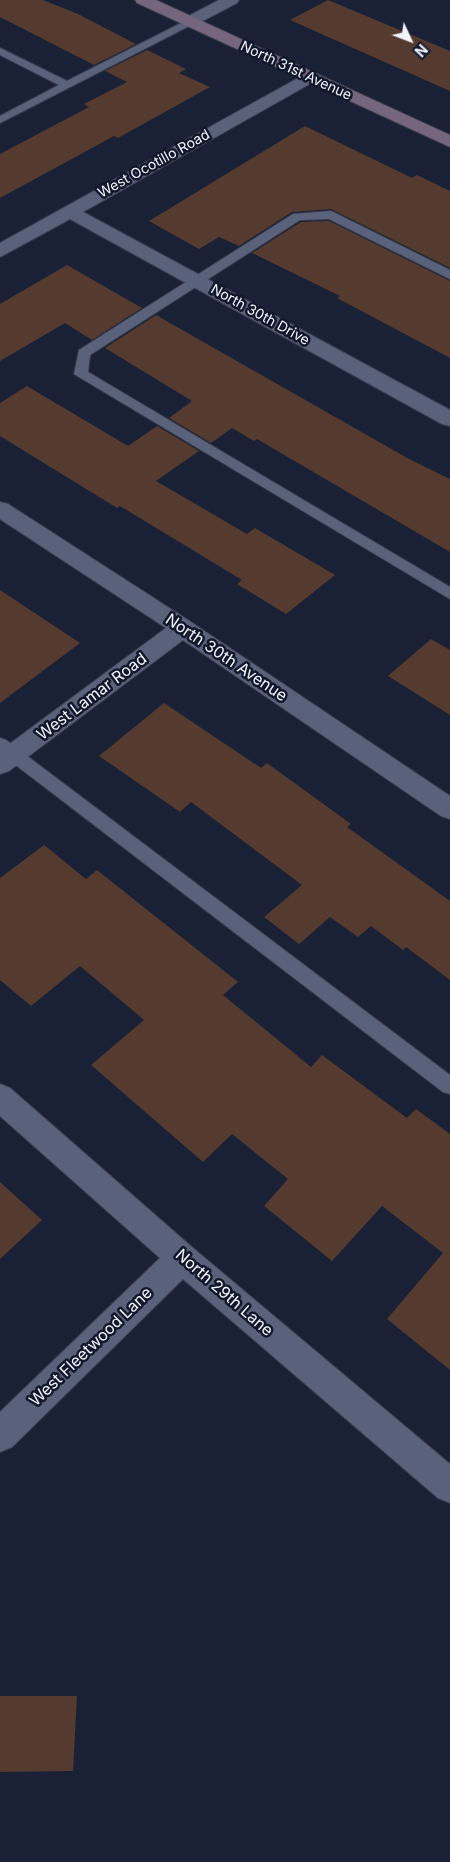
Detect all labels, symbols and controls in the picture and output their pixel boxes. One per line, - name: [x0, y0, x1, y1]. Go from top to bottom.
- north arrow: [385, 15, 435, 65]
- street label: North 31st Avenue: [238, 38, 354, 104]
- text: N: [411, 41, 431, 60]
- street label: West Ocotillo Road: [95, 126, 213, 202]
- street label: North 30th Drive: [208, 281, 312, 349]
- street label: North 30th Avenue: [161, 610, 291, 706]
- street label: West Lamar Road: [33, 649, 151, 745]
- street label: North 29th Lane: [171, 1245, 277, 1341]
- street label: West Fleetwood Lane: [26, 1283, 156, 1411]

